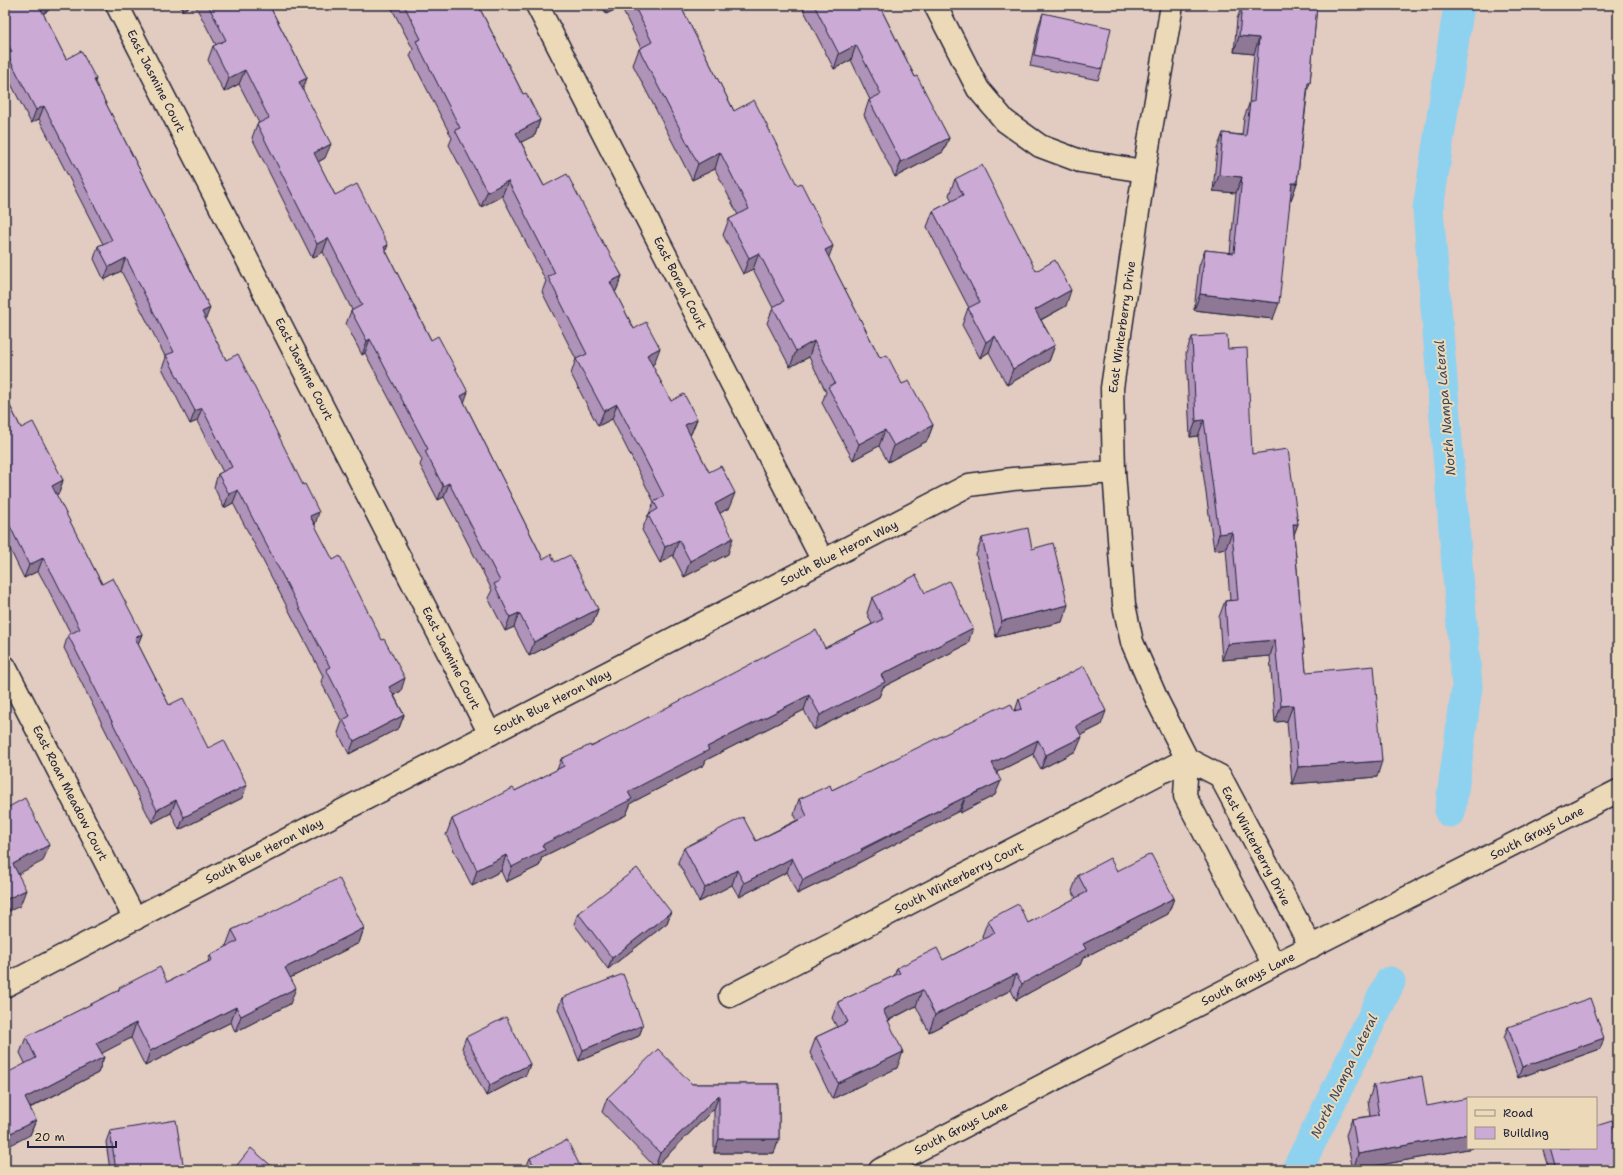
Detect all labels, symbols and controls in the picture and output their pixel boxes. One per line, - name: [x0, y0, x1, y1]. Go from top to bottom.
- street label: East Jasmine Court: [123, 27, 189, 135]
- street label: East Boreal Court: [650, 234, 710, 332]
- street label: East Winterberry Drive: [1105, 260, 1139, 394]
- street label: East Jasmine Court: [271, 315, 337, 423]
- water label: North Nampa Lateral: [1431, 340, 1459, 476]
- street label: South Blue Heron Way: [777, 516, 901, 590]
- street label: East Jasmine Court: [418, 604, 484, 712]
- street label: South Blue Heron Way: [490, 665, 614, 739]
- street label: East Roan Meadow Court: [29, 722, 111, 864]
- street label: East Winterberry Drive: [1218, 783, 1294, 909]
- street label: South Grays Lane: [1487, 802, 1587, 864]
- street label: South Blue Heron Way: [202, 814, 326, 888]
- street label: South Winterberry Court: [892, 838, 1026, 918]
- street label: South Grays Lane: [1198, 948, 1298, 1010]
- water label: North Nampa Lateral: [1307, 1011, 1381, 1141]
- street label: South Grays Lane: [911, 1097, 1011, 1159]
- legend: [1467, 1097, 1597, 1149]
- text: Road: [1503, 1105, 1534, 1121]
- scale bar: [28, 1123, 116, 1149]
- text: Building: [1503, 1125, 1549, 1141]
- text: 20 m: [34, 1129, 65, 1145]

